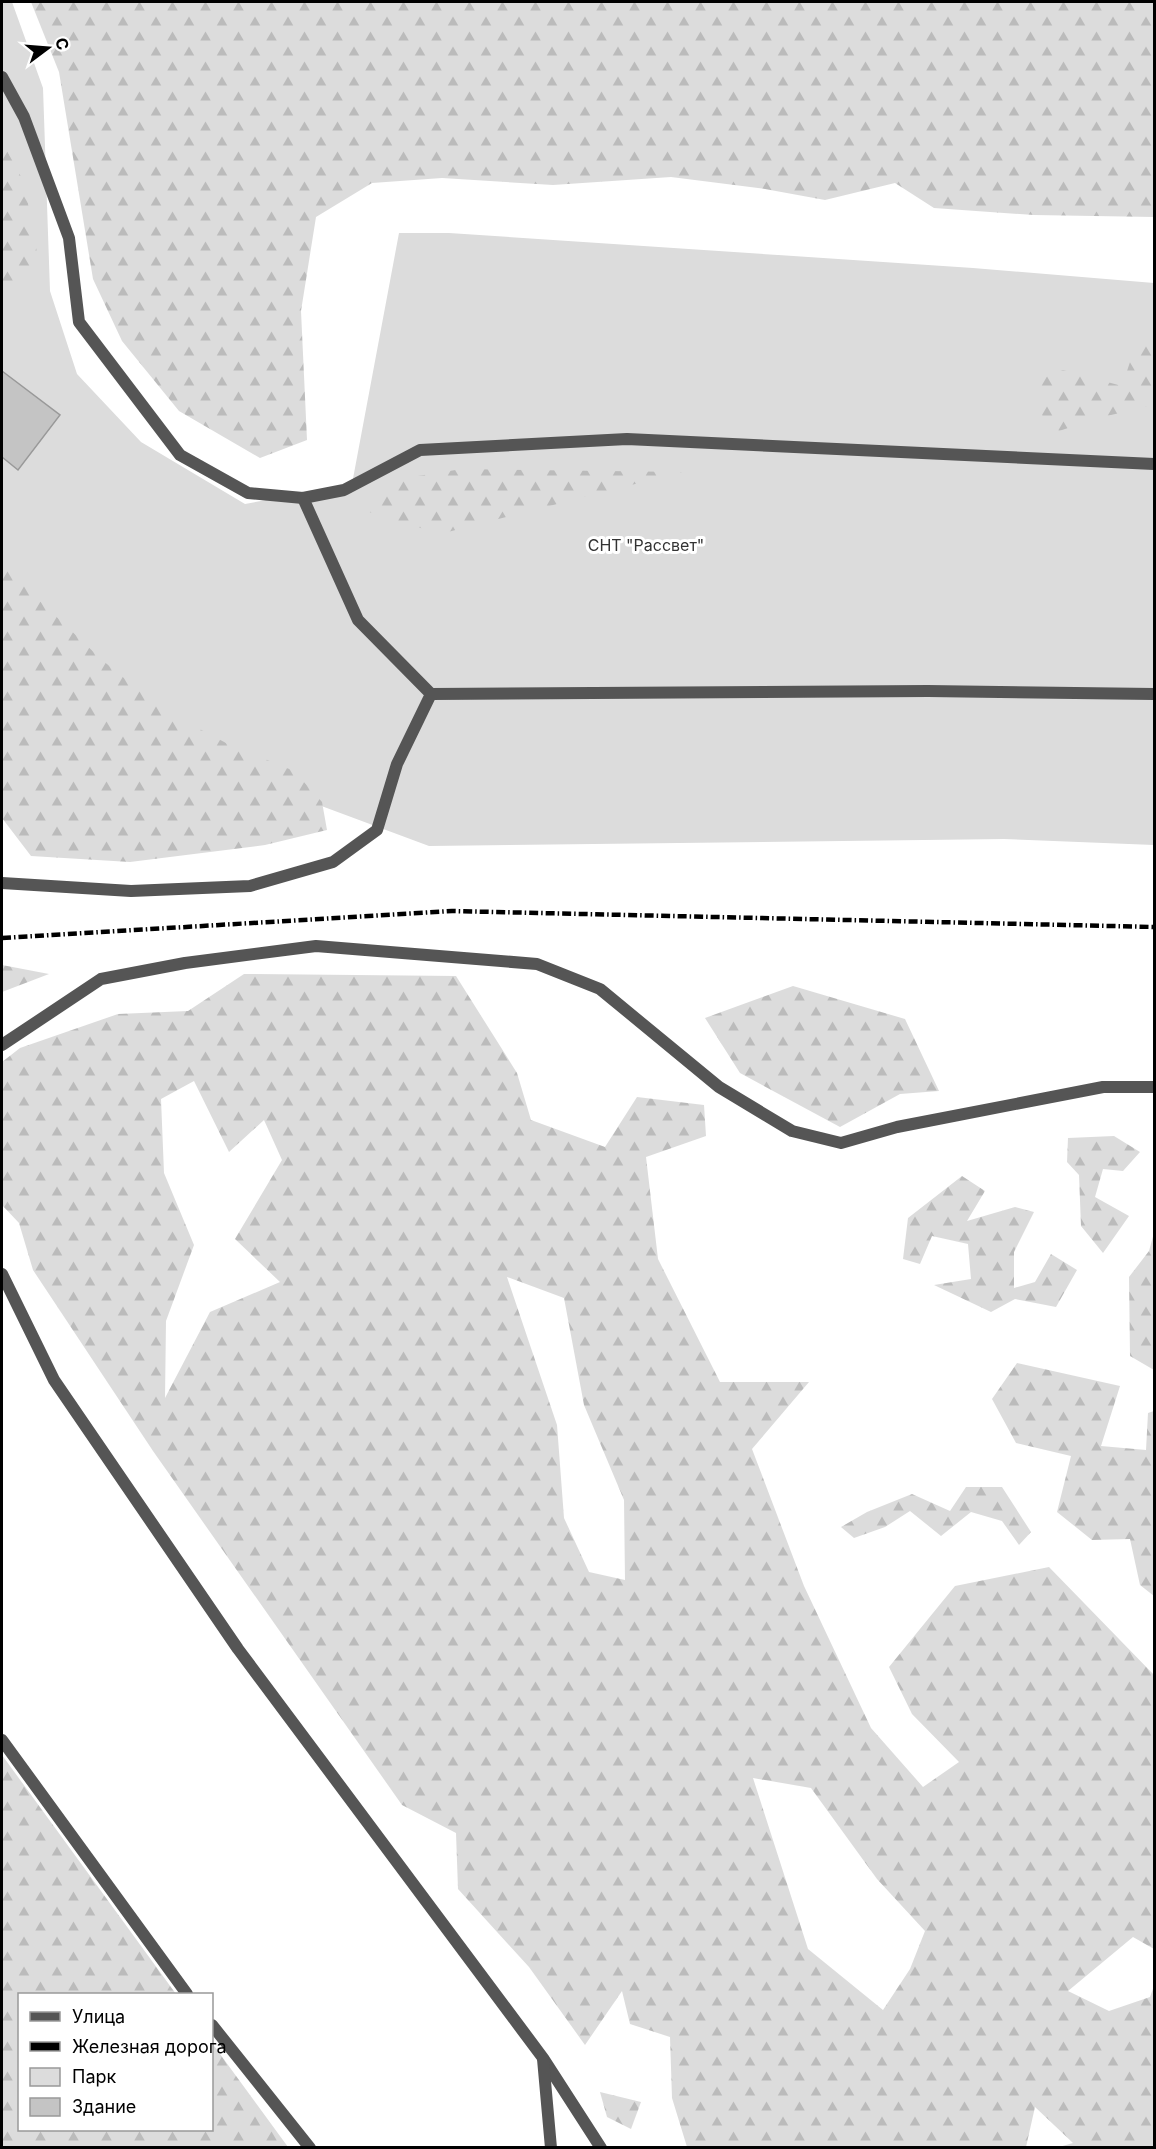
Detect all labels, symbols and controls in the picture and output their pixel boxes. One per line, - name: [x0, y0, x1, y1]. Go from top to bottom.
- north arrow: [18, 18, 78, 78]
- text: С: [51, 35, 74, 52]
- park label: СНТ "Рассвет": [588, 535, 704, 555]
- legend: [18, 1993, 213, 2131]
- text: Улица: [72, 2006, 125, 2027]
- text: Железная дорога: [72, 2036, 227, 2057]
- text: Парк: [72, 2066, 117, 2087]
- text: Здание: [72, 2096, 136, 2117]

